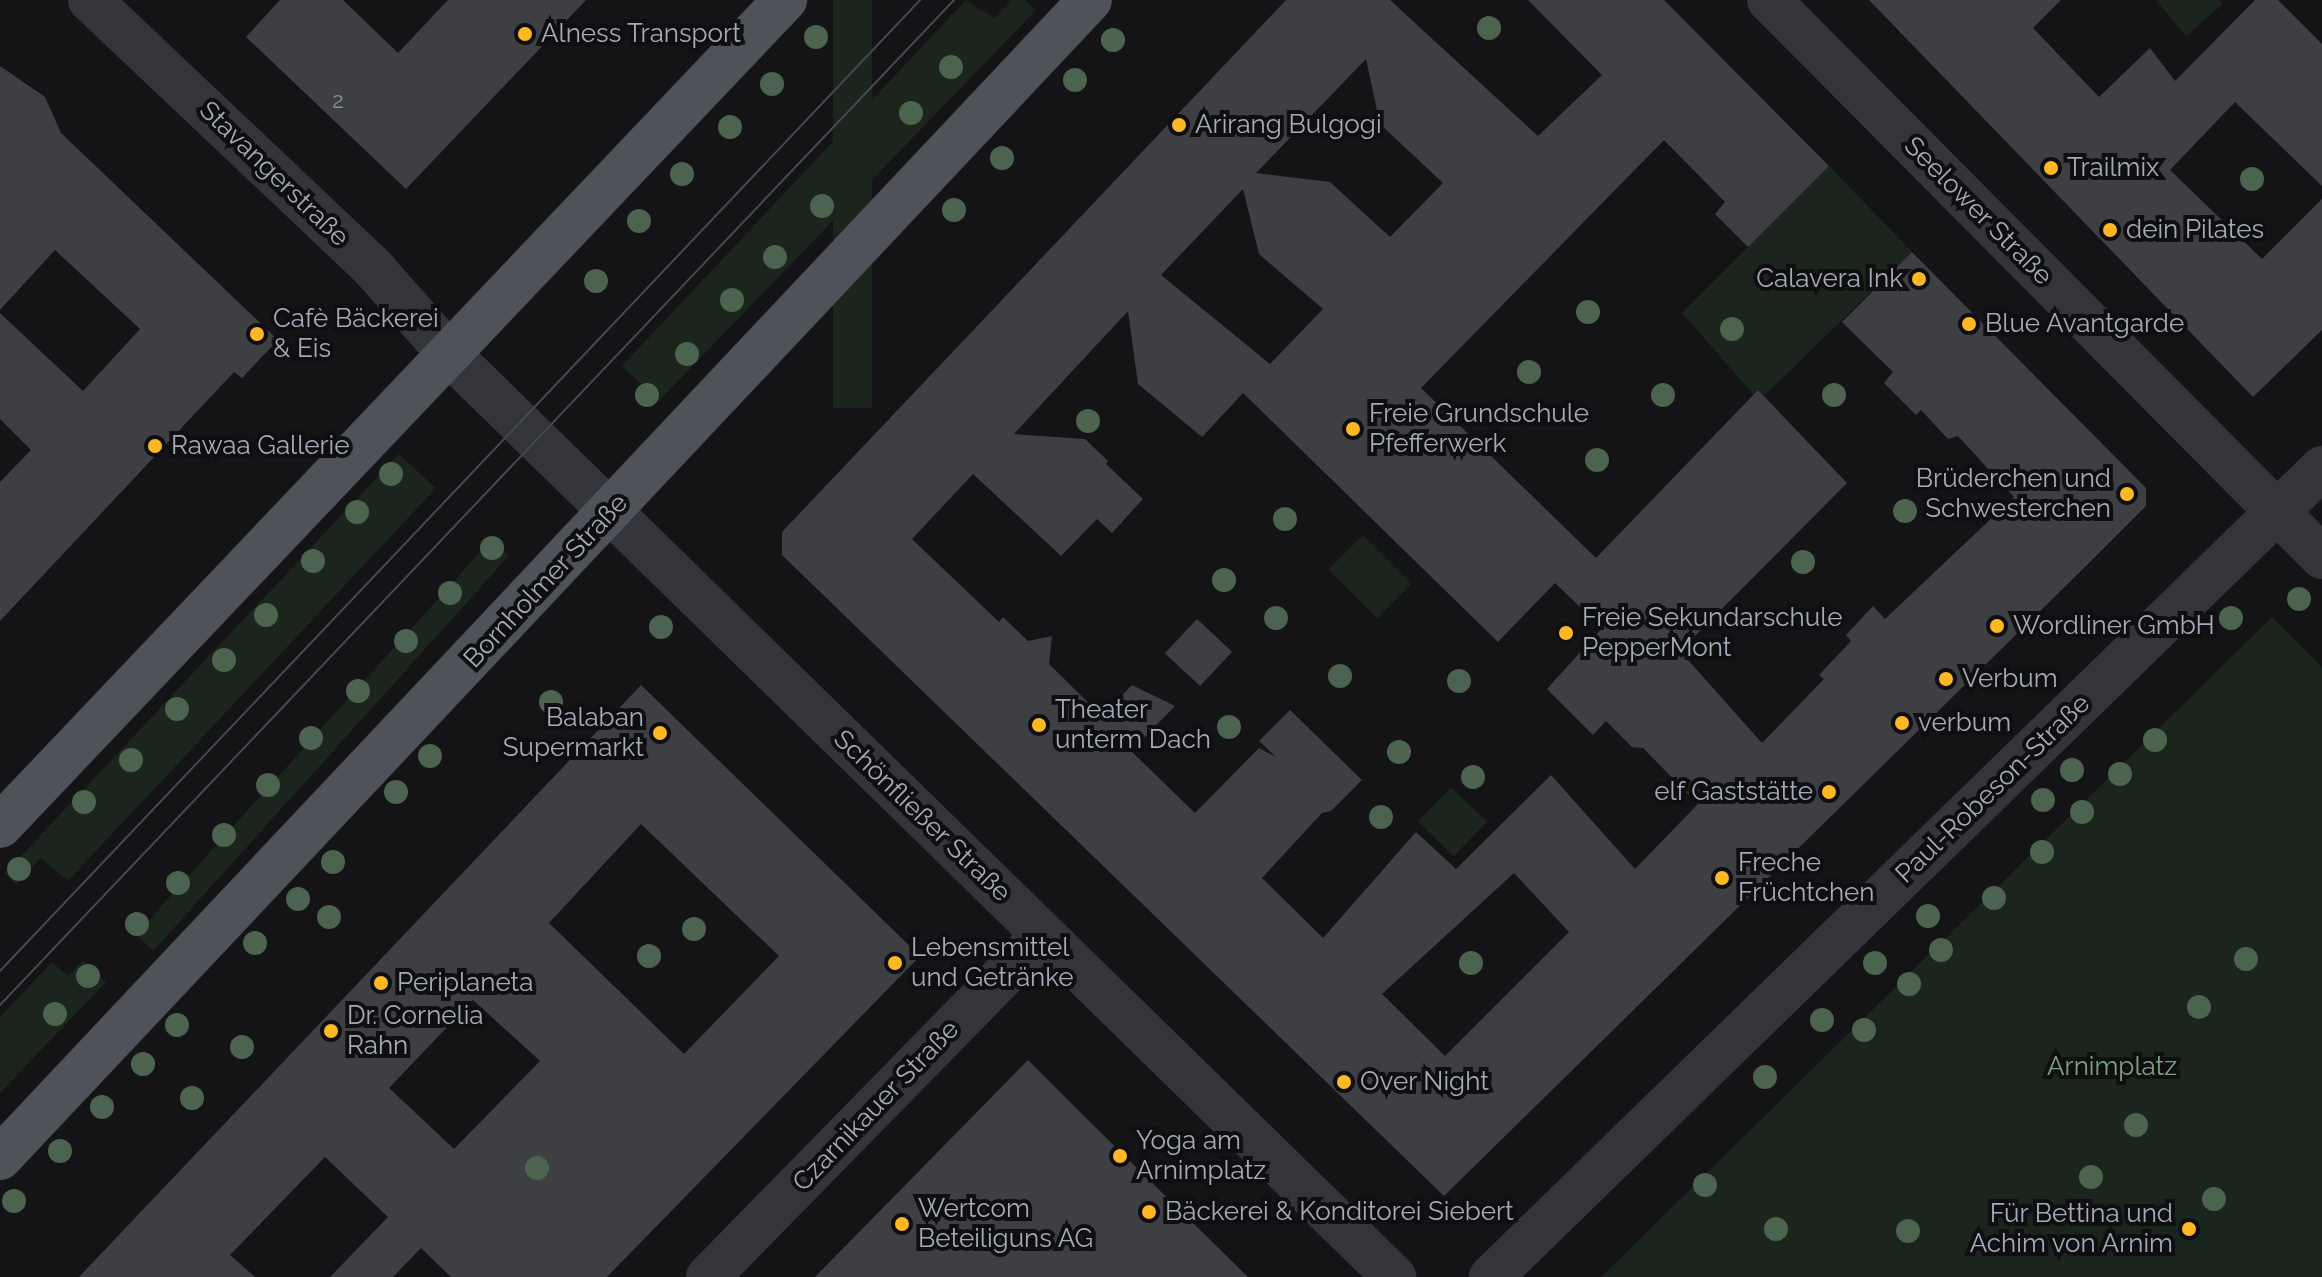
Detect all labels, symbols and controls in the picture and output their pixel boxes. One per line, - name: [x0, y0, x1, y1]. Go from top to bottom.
- place label: Alness Transport: [541, 18, 742, 50]
- marker: Alness Transport: [516, 25, 534, 43]
- house number: 2: [332, 88, 344, 114]
- street label: Stavangerstraße: [193, 95, 355, 253]
- place label: Arirang Bulgogi: [1195, 109, 1382, 141]
- marker: Arirang Bulgogi: [1170, 116, 1188, 134]
- street label: Seelower Straße: [1897, 130, 2059, 292]
- place label: Trailmix: [2067, 152, 2159, 184]
- marker: Trailmix: [2042, 159, 2060, 177]
- place label: dein Pilates: [2126, 214, 2264, 246]
- marker: dein Pilates: [2101, 221, 2119, 239]
- place label: Calavera Ink: [1756, 263, 1903, 295]
- marker: Calavera Ink: [1910, 270, 1928, 288]
- place label: Cafè Bäckerei & Eis: [273, 303, 439, 364]
- place label: Blue Avantgarde: [1985, 308, 2185, 340]
- marker: Blue Avantgarde: [1960, 315, 1978, 333]
- marker: Cafè Bäckerei & Eis: [248, 325, 266, 343]
- place label: Freie Grundschule Pfefferwerk: [1369, 398, 1589, 460]
- marker: Freie Grundschule Pfefferwerk: [1344, 420, 1362, 438]
- place label: Rawaa Gallerie: [171, 430, 350, 462]
- marker: Rawaa Gallerie: [146, 437, 164, 455]
- place label: Brüderchen und Schwesterchen: [1916, 463, 2111, 524]
- marker: Brüderchen und Schwesterchen: [2118, 485, 2136, 503]
- street label: Bornholmer Straße: [457, 487, 635, 675]
- place label: Freie Sekundarschule PepperMont: [1582, 602, 1843, 664]
- place label: Wordliner GmbH: [2013, 610, 2215, 642]
- marker: Wordliner GmbH: [1988, 617, 2006, 635]
- marker: Freie Sekundarschule PepperMont: [1557, 624, 1575, 642]
- place label: Verbum: [1962, 663, 2058, 695]
- marker: Verbum: [1937, 670, 1955, 688]
- street label: Paul-Robeson-Straße: [1889, 688, 2097, 890]
- place label: Theater unterm Dach: [1055, 694, 1211, 756]
- place label: Balaban Supermarkt: [503, 702, 644, 764]
- place label: verbum: [1918, 707, 2011, 739]
- marker: verbum: [1893, 714, 1911, 732]
- marker: Theater unterm Dach: [1030, 716, 1048, 734]
- street label: Schönfließer Straße: [827, 723, 1017, 909]
- marker: Balaban Supermarkt: [651, 724, 669, 742]
- place label: elf Gaststätte: [1654, 776, 1813, 808]
- marker: elf Gaststätte: [1820, 783, 1838, 801]
- place label: Freche Früchtchen: [1738, 847, 1875, 908]
- marker: Freche Früchtchen: [1713, 869, 1731, 887]
- place label: Lebensmittel und Getränke: [911, 932, 1074, 994]
- marker: Lebensmittel und Getränke: [886, 954, 904, 972]
- place label: Periplaneta: [397, 967, 533, 999]
- marker: Periplaneta: [372, 974, 390, 992]
- place label: Dr. Cornelia Rahn: [347, 1000, 483, 1062]
- street label: Czarnikauer Straße: [786, 1014, 966, 1198]
- marker: Dr. Cornelia Rahn: [322, 1022, 340, 1040]
- park label: Arnimplatz: [2047, 1051, 2177, 1083]
- place label: Over Night: [1360, 1066, 1489, 1098]
- marker: Over Night: [1335, 1073, 1353, 1091]
- place label: Yoga am Arnimplatz: [1136, 1125, 1266, 1186]
- marker: Yoga am Arnimplatz: [1111, 1147, 1129, 1165]
- place label: Wertcom Beteiliguns AG: [918, 1193, 1094, 1254]
- place label: Bäckerei & Konditorei Siebert: [1165, 1196, 1514, 1228]
- place label: Für Bettina und Achim von Arnim: [1968, 1198, 2173, 1260]
- marker: Bäckerei & Konditorei Siebert: [1140, 1203, 1158, 1221]
- marker: Wertcom Beteiliguns AG: [893, 1215, 911, 1233]
- marker: Für Bettina und Achim von Arnim: [2180, 1220, 2198, 1238]

